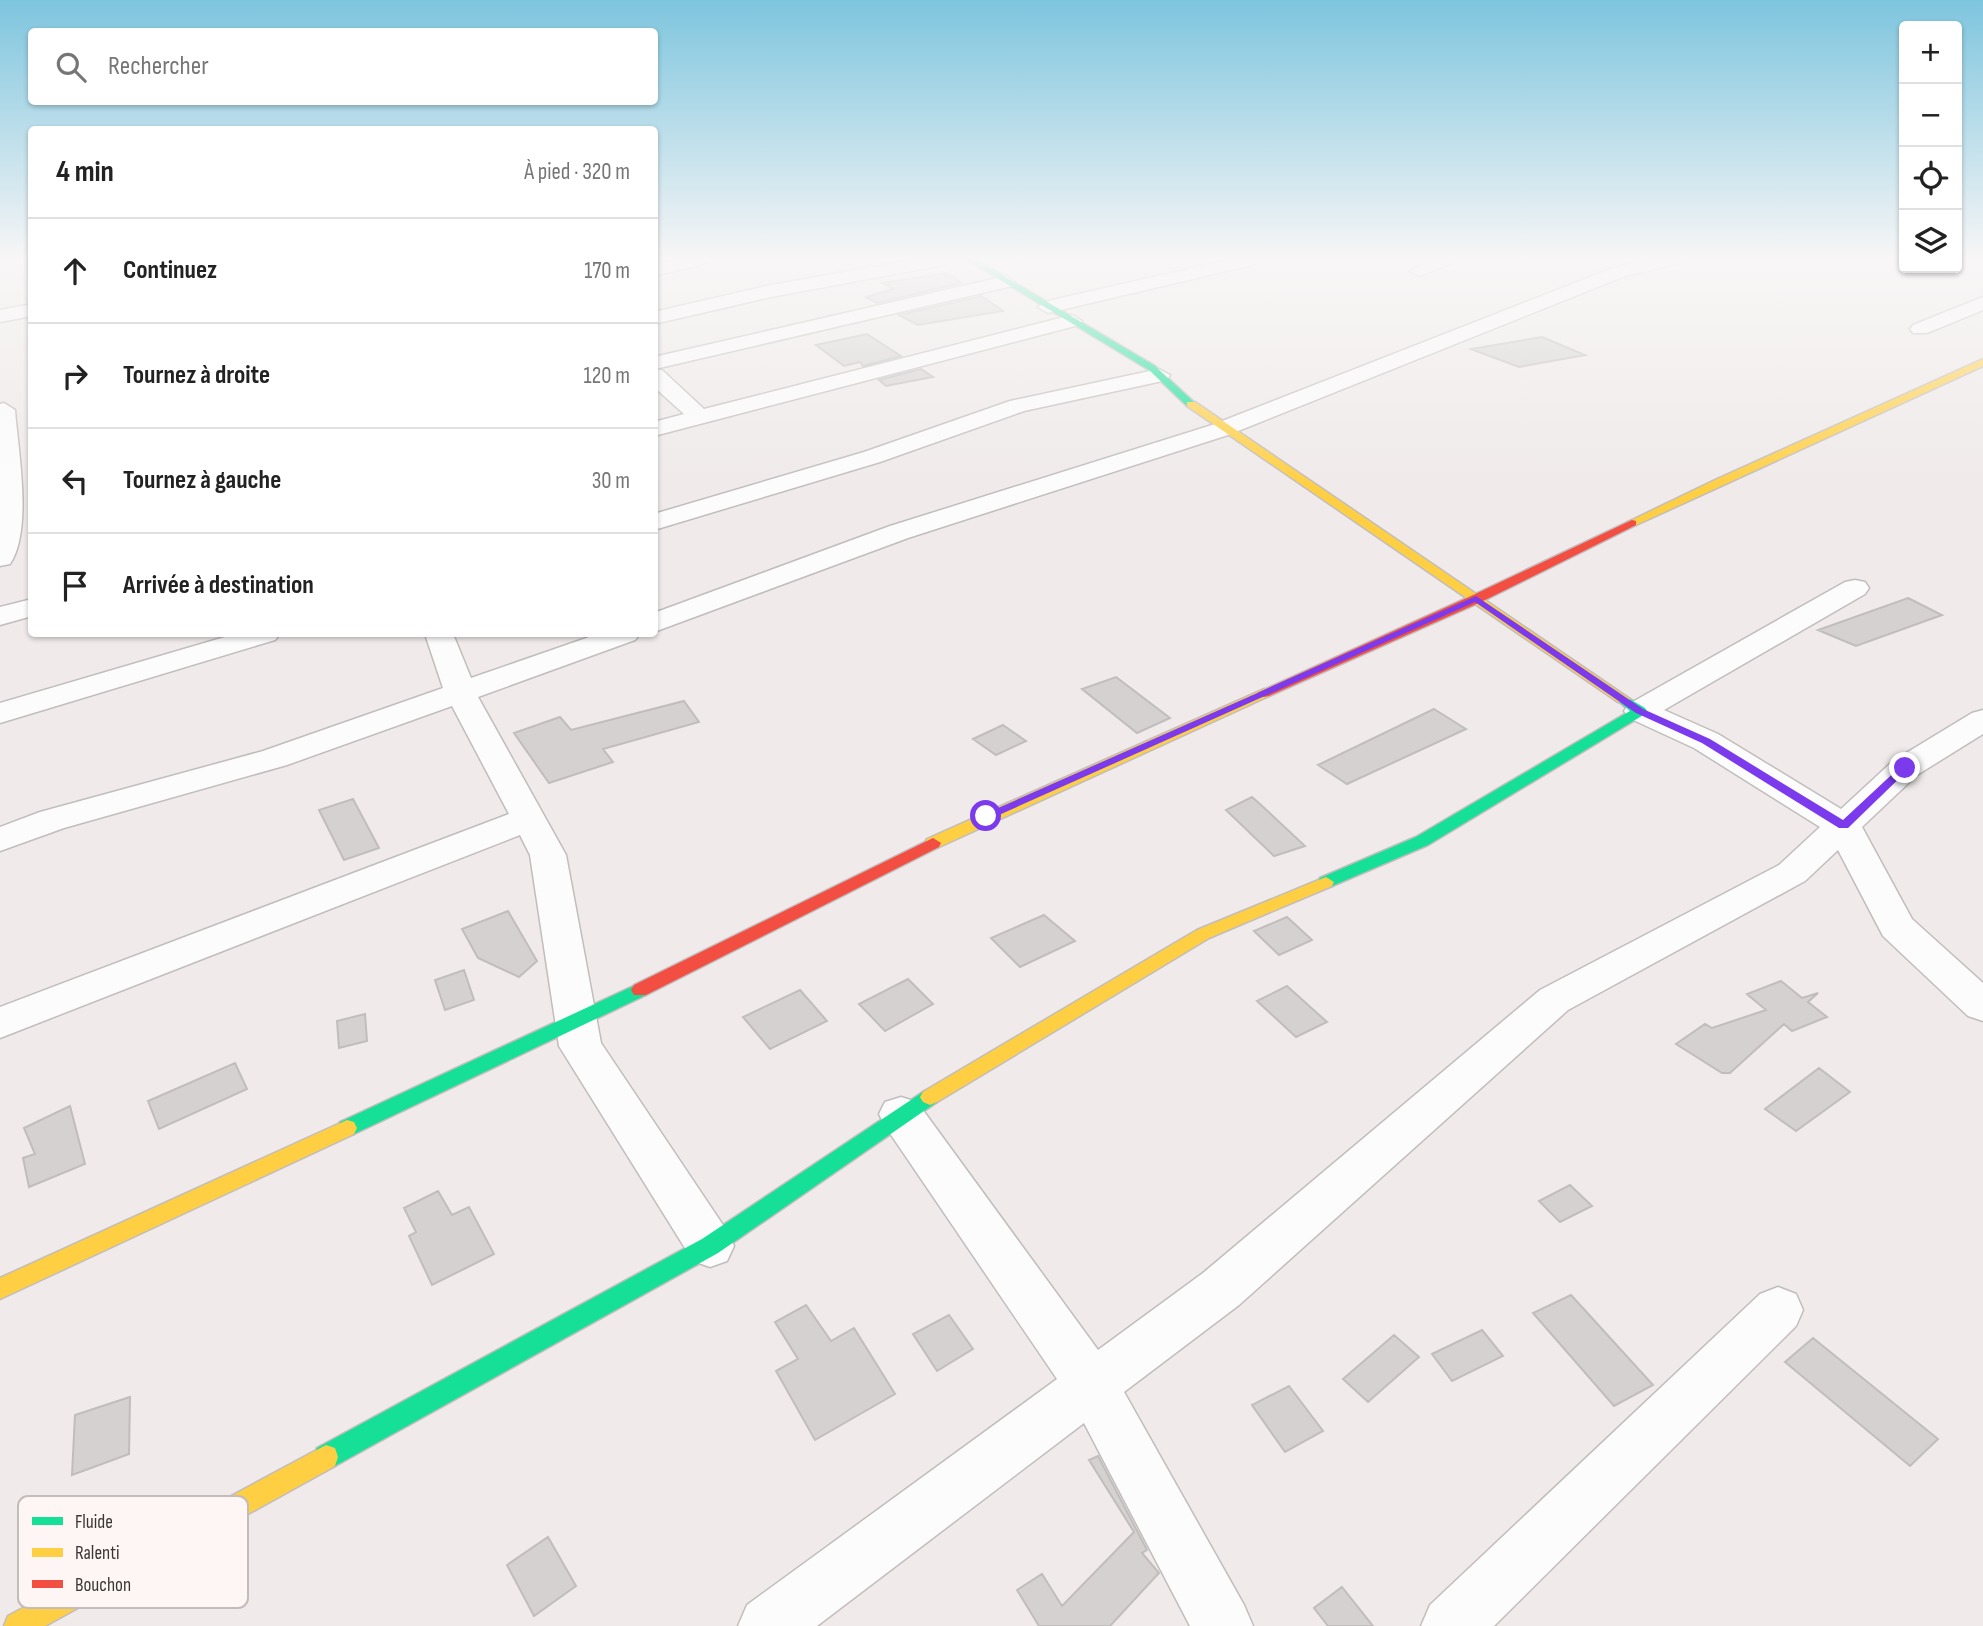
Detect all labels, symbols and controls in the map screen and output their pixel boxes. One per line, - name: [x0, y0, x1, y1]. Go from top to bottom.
- map controls: [1899, 21, 1962, 273]
- button: +: [1899, 21, 1962, 84]
- search box: [28, 28, 658, 105]
- icon: search: [52, 48, 90, 86]
- text: Rechercher: [108, 51, 209, 82]
- button: −: [1899, 84, 1962, 147]
- button: locate: [1899, 147, 1962, 210]
- text: 4 min: [56, 154, 114, 190]
- text: À pied · 320 m: [524, 158, 630, 186]
- button: layers: [1899, 210, 1962, 273]
- icon: ahead: [56, 252, 94, 290]
- text: Continuez: [123, 255, 217, 286]
- text: 170 m: [584, 257, 630, 285]
- icon: right: [56, 357, 94, 395]
- text: Tournez à droite: [123, 360, 270, 391]
- text: 120 m: [584, 362, 630, 390]
- icon: left: [56, 462, 94, 500]
- text: Tournez à gauche: [123, 465, 281, 496]
- text: 30 m: [592, 467, 630, 495]
- icon: arrive: [56, 567, 94, 605]
- text: Arrivée à destination: [123, 570, 314, 601]
- route end: [1889, 752, 1920, 783]
- route start: [970, 800, 1001, 831]
- legend: [18, 1496, 248, 1608]
- text: Fluide: [75, 1511, 113, 1534]
- text: Ralenti: [75, 1542, 120, 1565]
- text: Bouchon: [75, 1574, 131, 1597]

